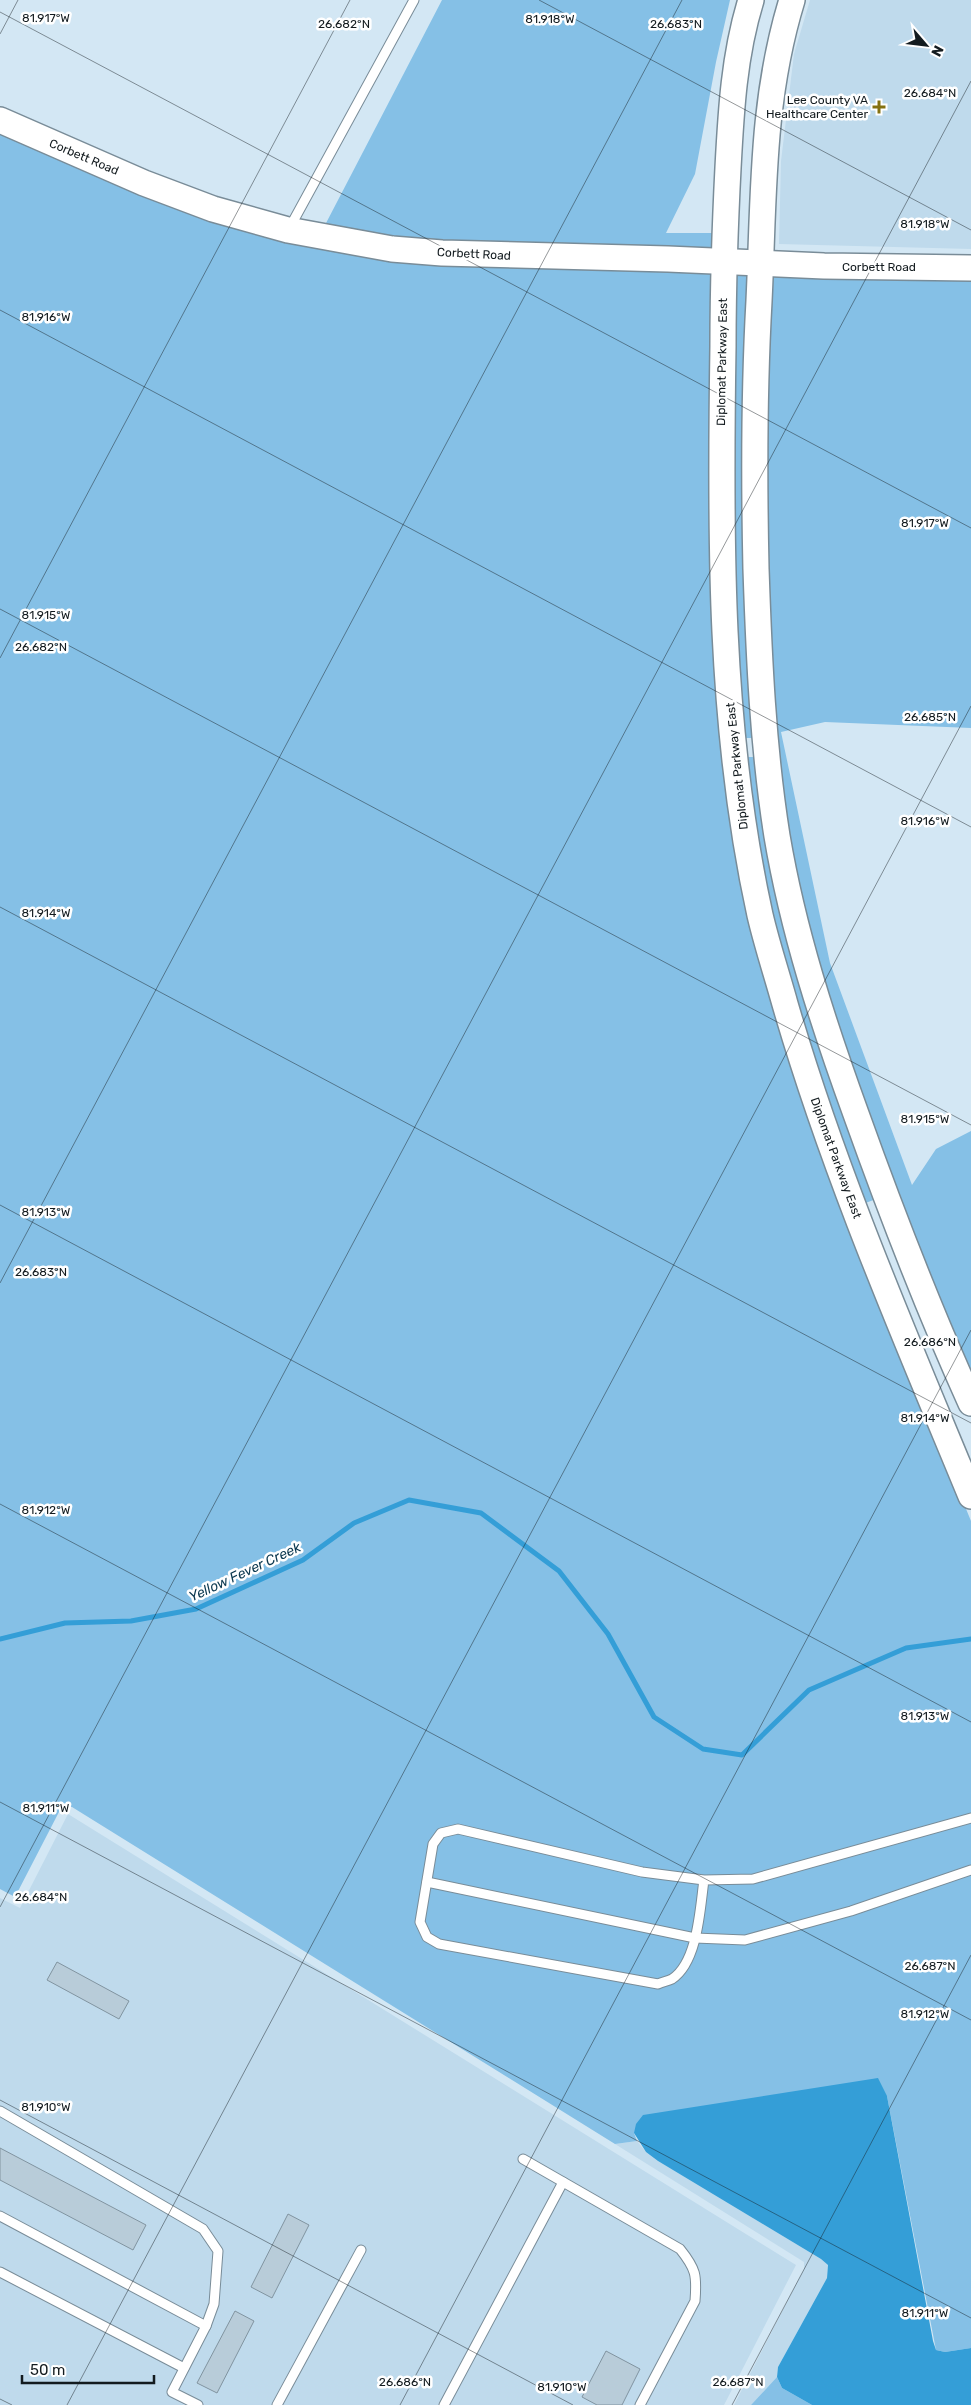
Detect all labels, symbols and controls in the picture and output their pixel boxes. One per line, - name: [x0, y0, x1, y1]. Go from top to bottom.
- text: 81.917°W: [22, 11, 70, 25]
- text: 81.918°W: [525, 12, 575, 26]
- text: 26.682°N: [318, 17, 370, 31]
- text: 26.683°N: [650, 17, 702, 31]
- north arrow: [901, 20, 951, 70]
- text: N: [927, 42, 947, 59]
- text: 26.684°N: [904, 86, 956, 100]
- place label: Lee County VA Healthcare Center: [766, 93, 868, 121]
- marker: Lee County VA Healthcare Center: [872, 100, 886, 114]
- street label: Corbett Road: [47, 136, 121, 178]
- text: 81.918°W: [900, 217, 950, 231]
- street label: Corbett Road: [437, 245, 511, 263]
- street label: Corbett Road: [842, 260, 916, 274]
- street label: Diplomat Parkway East: [714, 298, 730, 426]
- text: 81.916°W: [21, 310, 71, 324]
- text: 81.917°W: [901, 516, 949, 530]
- text: 81.915°W: [22, 608, 71, 622]
- text: 26.682°N: [15, 640, 67, 654]
- street label: Diplomat Parkway East: [723, 701, 751, 830]
- text: 26.685°N: [904, 710, 956, 724]
- text: 81.916°W: [900, 814, 950, 828]
- text: 81.914°W: [21, 906, 71, 920]
- street label: Diplomat Parkway East: [808, 1096, 865, 1221]
- text: 81.915°W: [901, 1112, 950, 1126]
- text: 81.913°W: [22, 1205, 71, 1219]
- text: 26.683°N: [15, 1265, 67, 1279]
- text: 26.686°N: [904, 1335, 956, 1349]
- text: 81.914°W: [900, 1411, 950, 1425]
- text: 81.912°W: [22, 1503, 71, 1517]
- water label: Yellow Fever Creek: [186, 1538, 304, 1605]
- text: 81.913°W: [901, 1709, 950, 1723]
- text: 81.911°W: [23, 1801, 70, 1815]
- text: 26.684°N: [15, 1890, 67, 1904]
- text: 26.687°N: [904, 1959, 956, 1973]
- text: 81.912°W: [901, 2007, 950, 2021]
- text: 81.910°W: [21, 2100, 71, 2114]
- text: 81.911°W: [902, 2306, 949, 2320]
- scale bar: [22, 2352, 155, 2384]
- text: 50 m: [30, 2361, 65, 2379]
- text: 26.686°N: [379, 2375, 431, 2389]
- text: 26.687°N: [712, 2375, 764, 2389]
- text: 81.910°W: [537, 2380, 587, 2394]

